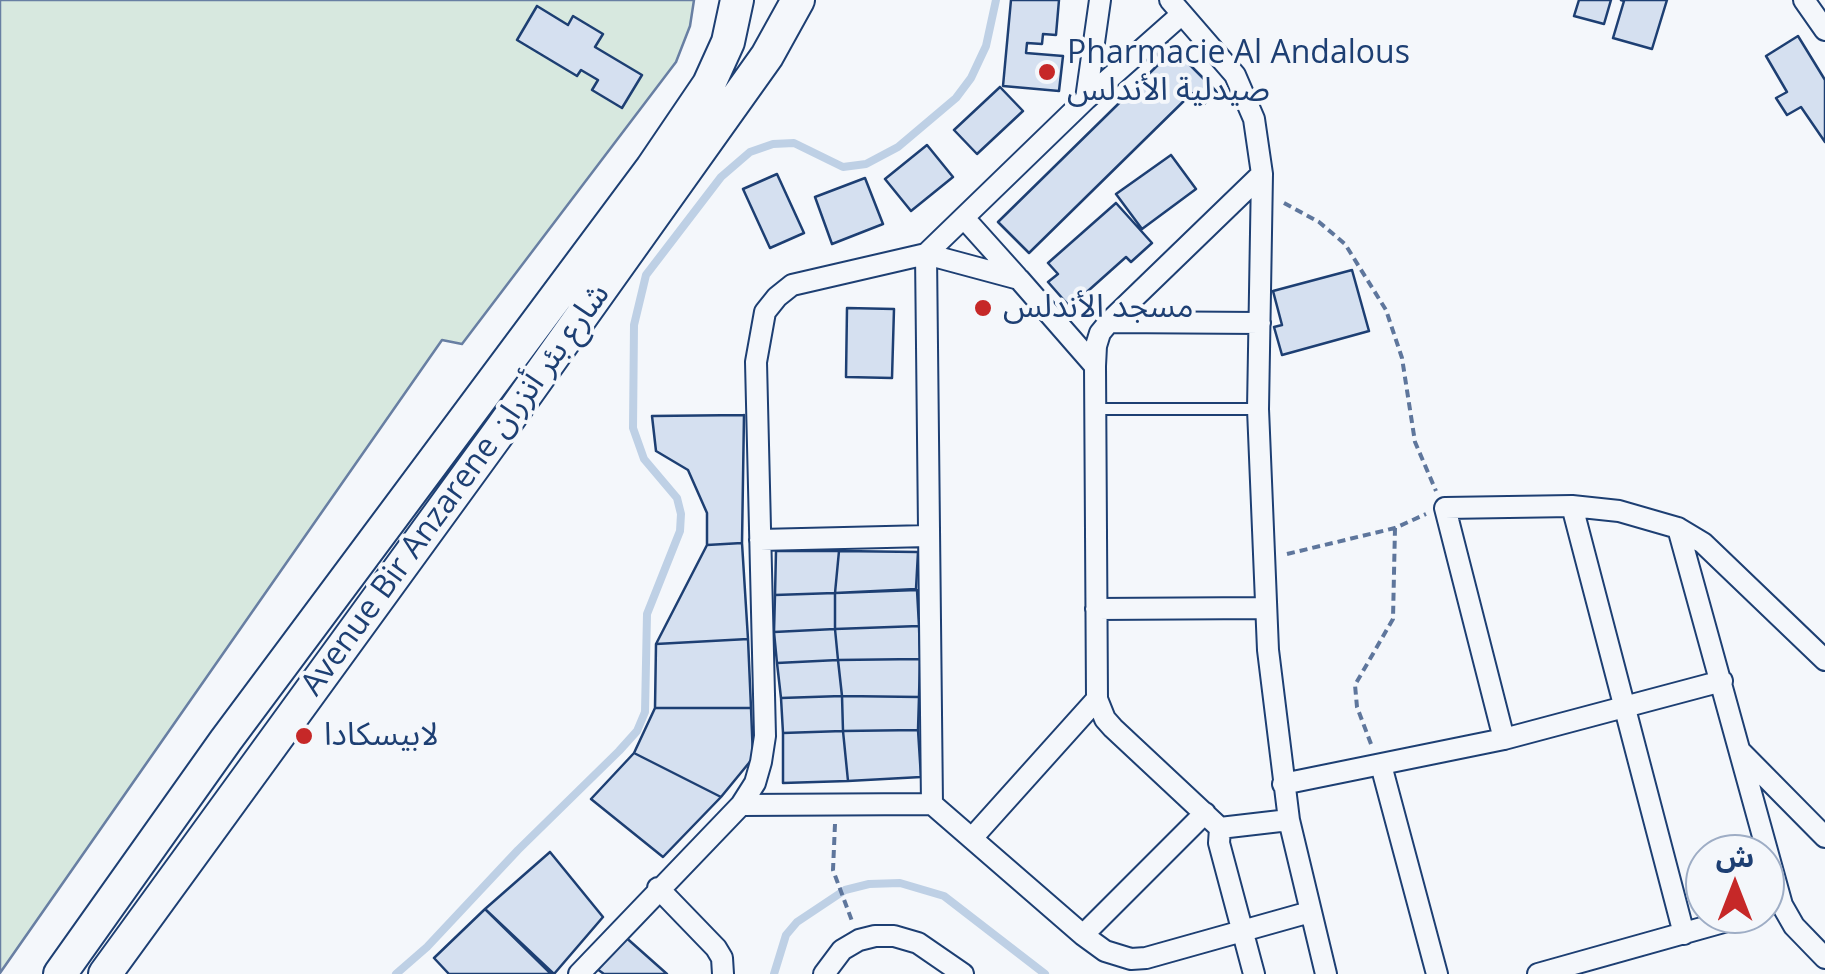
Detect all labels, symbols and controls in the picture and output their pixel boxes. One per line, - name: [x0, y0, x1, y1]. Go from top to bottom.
- place label: Pharmacie Al Andalous صيدلية الأندلس: [1067, 35, 1410, 110]
- marker: Pharmacie Al Andalous صيدلية الأندلس: [1036, 61, 1058, 83]
- street label: Avenue Bir Anzarene شارع بئر أنزران: [294, 276, 618, 704]
- place label: مسجد الأندلس: [1003, 289, 1194, 327]
- marker: مسجد الأندلس: [972, 297, 994, 319]
- place label: لابيسكادا: [324, 717, 439, 755]
- marker: لابيسكادا: [293, 725, 315, 747]
- north arrow: [1685, 834, 1785, 934]
- text: ش: [1716, 837, 1754, 875]

